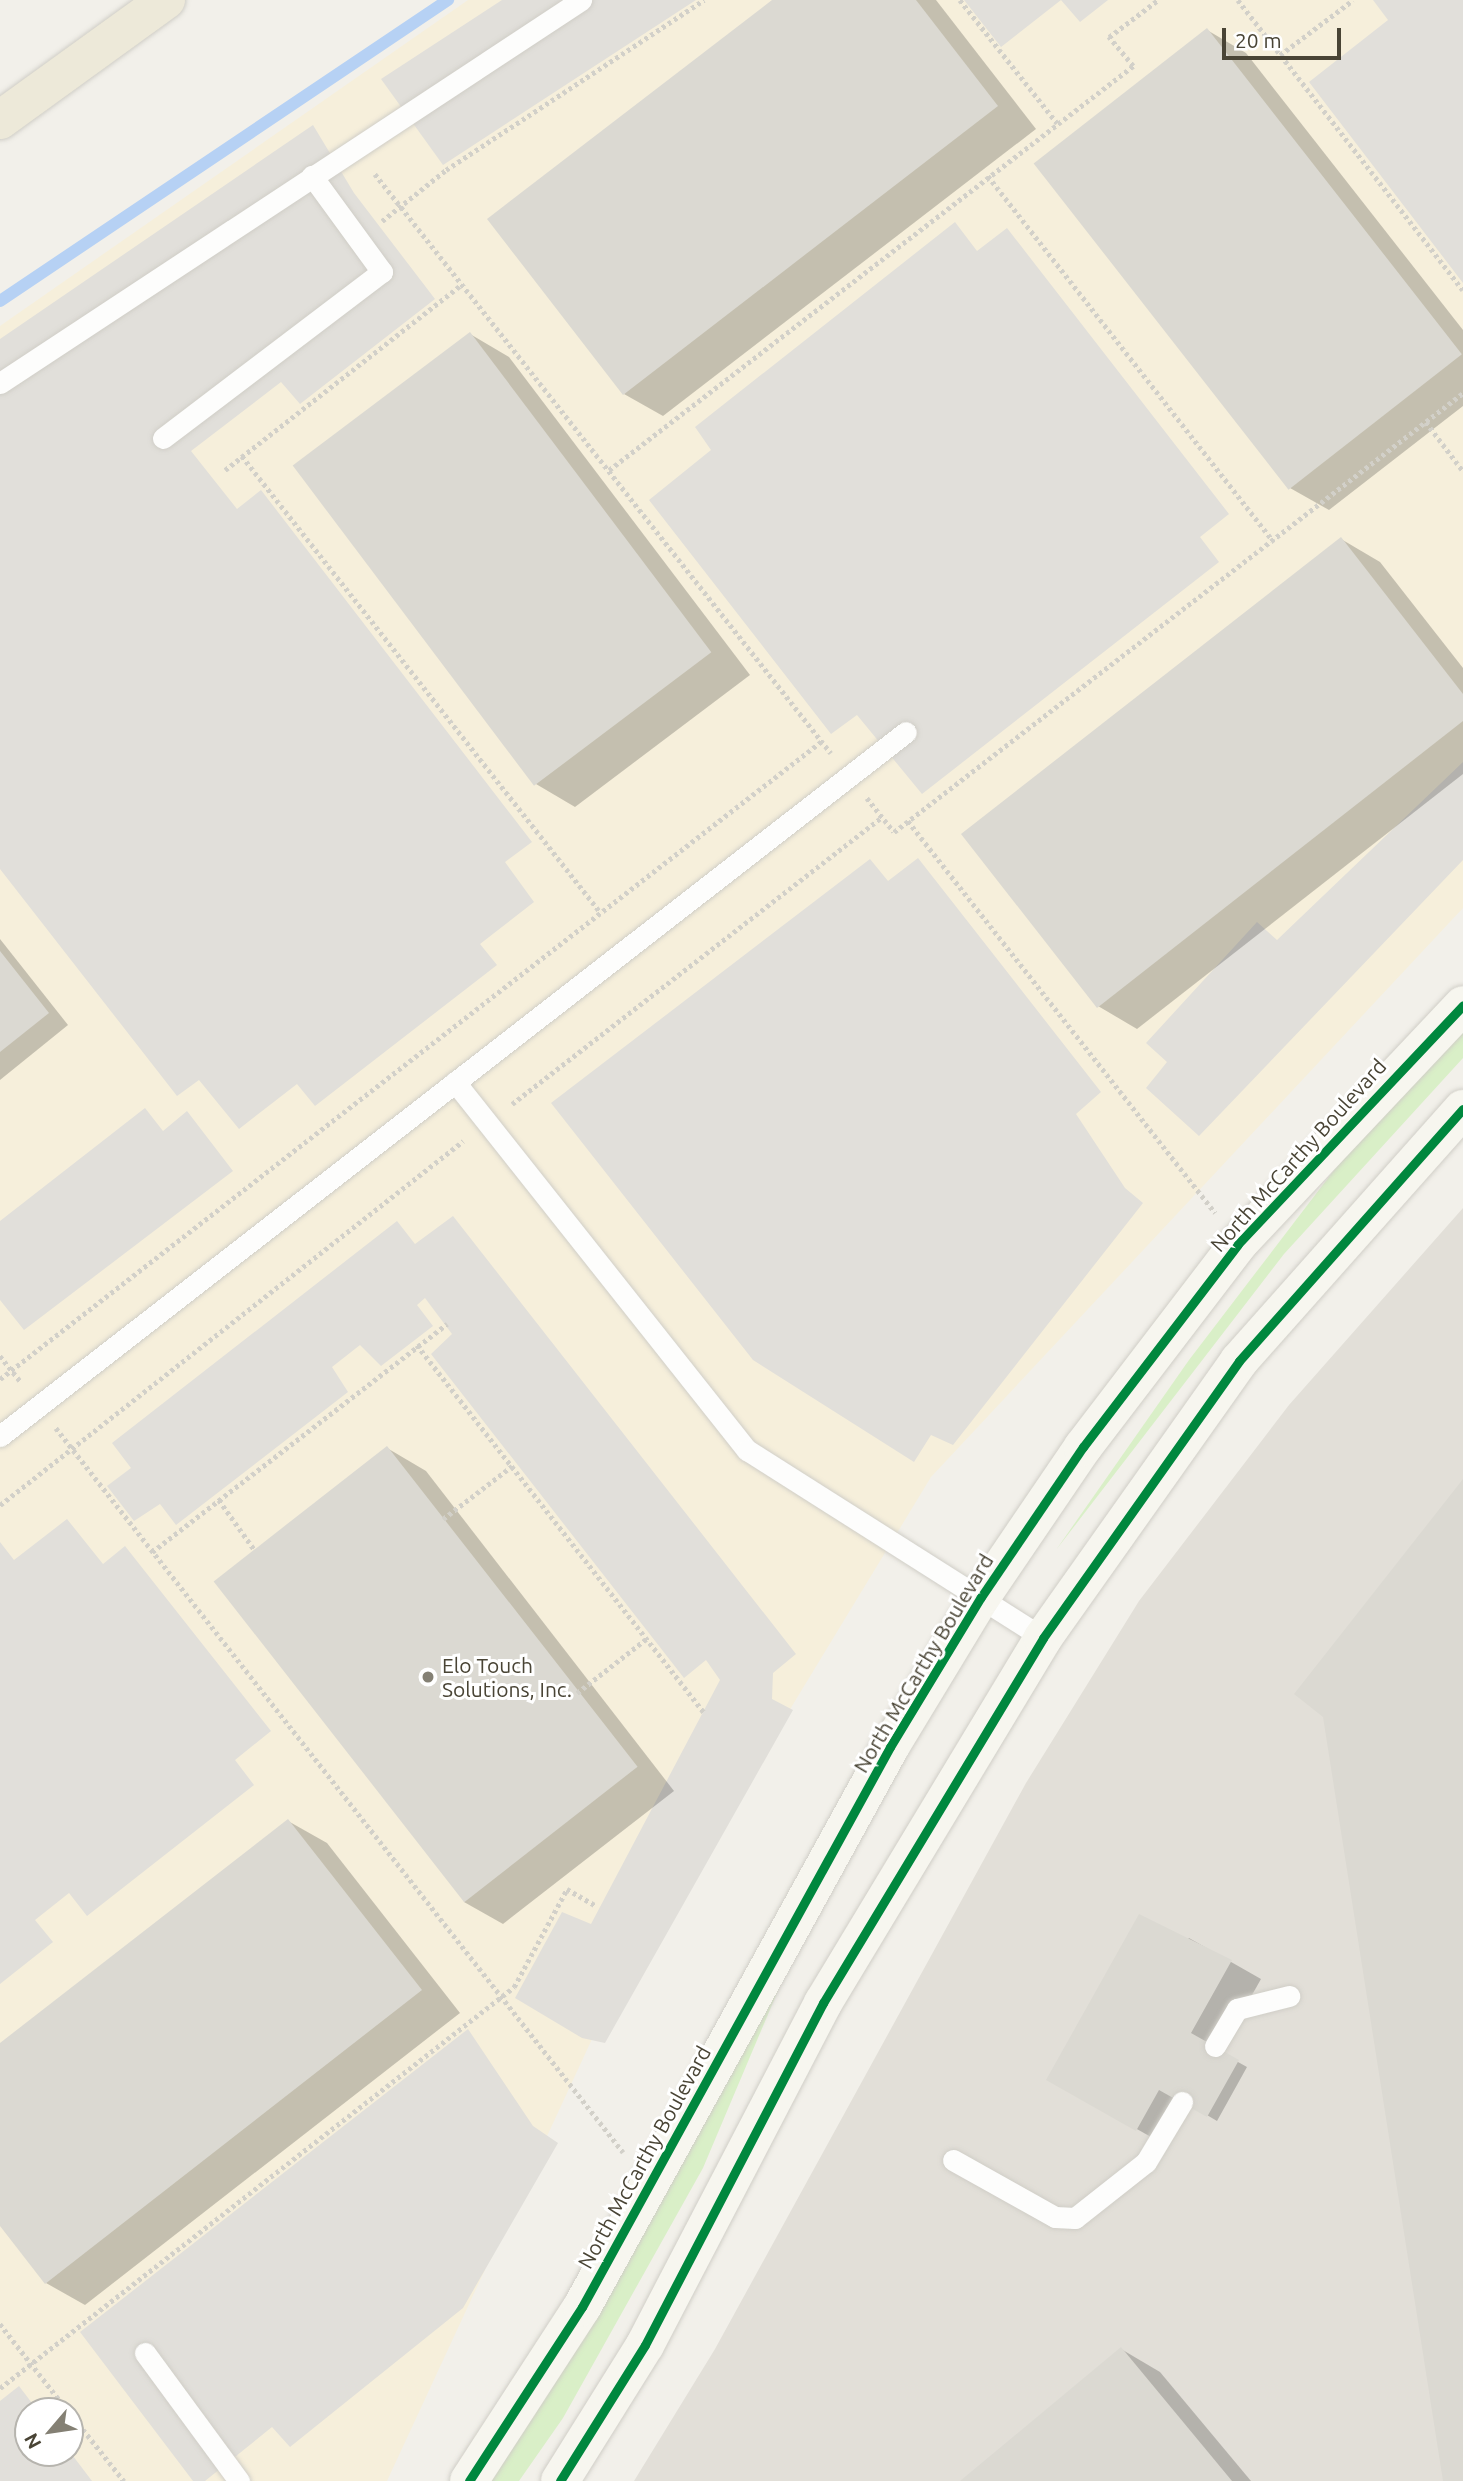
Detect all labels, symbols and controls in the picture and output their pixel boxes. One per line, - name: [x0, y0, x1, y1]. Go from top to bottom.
- scale bar: [1225, 14, 1344, 58]
- text: 20 m: [1235, 28, 1282, 52]
- street label: North McCarthy Boulevard: [1205, 1053, 1391, 1257]
- street label: North McCarthy Boulevard: [848, 1549, 998, 1777]
- place label: Elo Touch Solutions, Inc.: [442, 1652, 572, 1702]
- marker: Elo Touch Solutions, Inc.: [420, 1669, 436, 1685]
- street label: North McCarthy Boulevard: [572, 2041, 716, 2273]
- north arrow: [14, 2397, 84, 2467]
- text: N: [19, 2430, 45, 2453]

